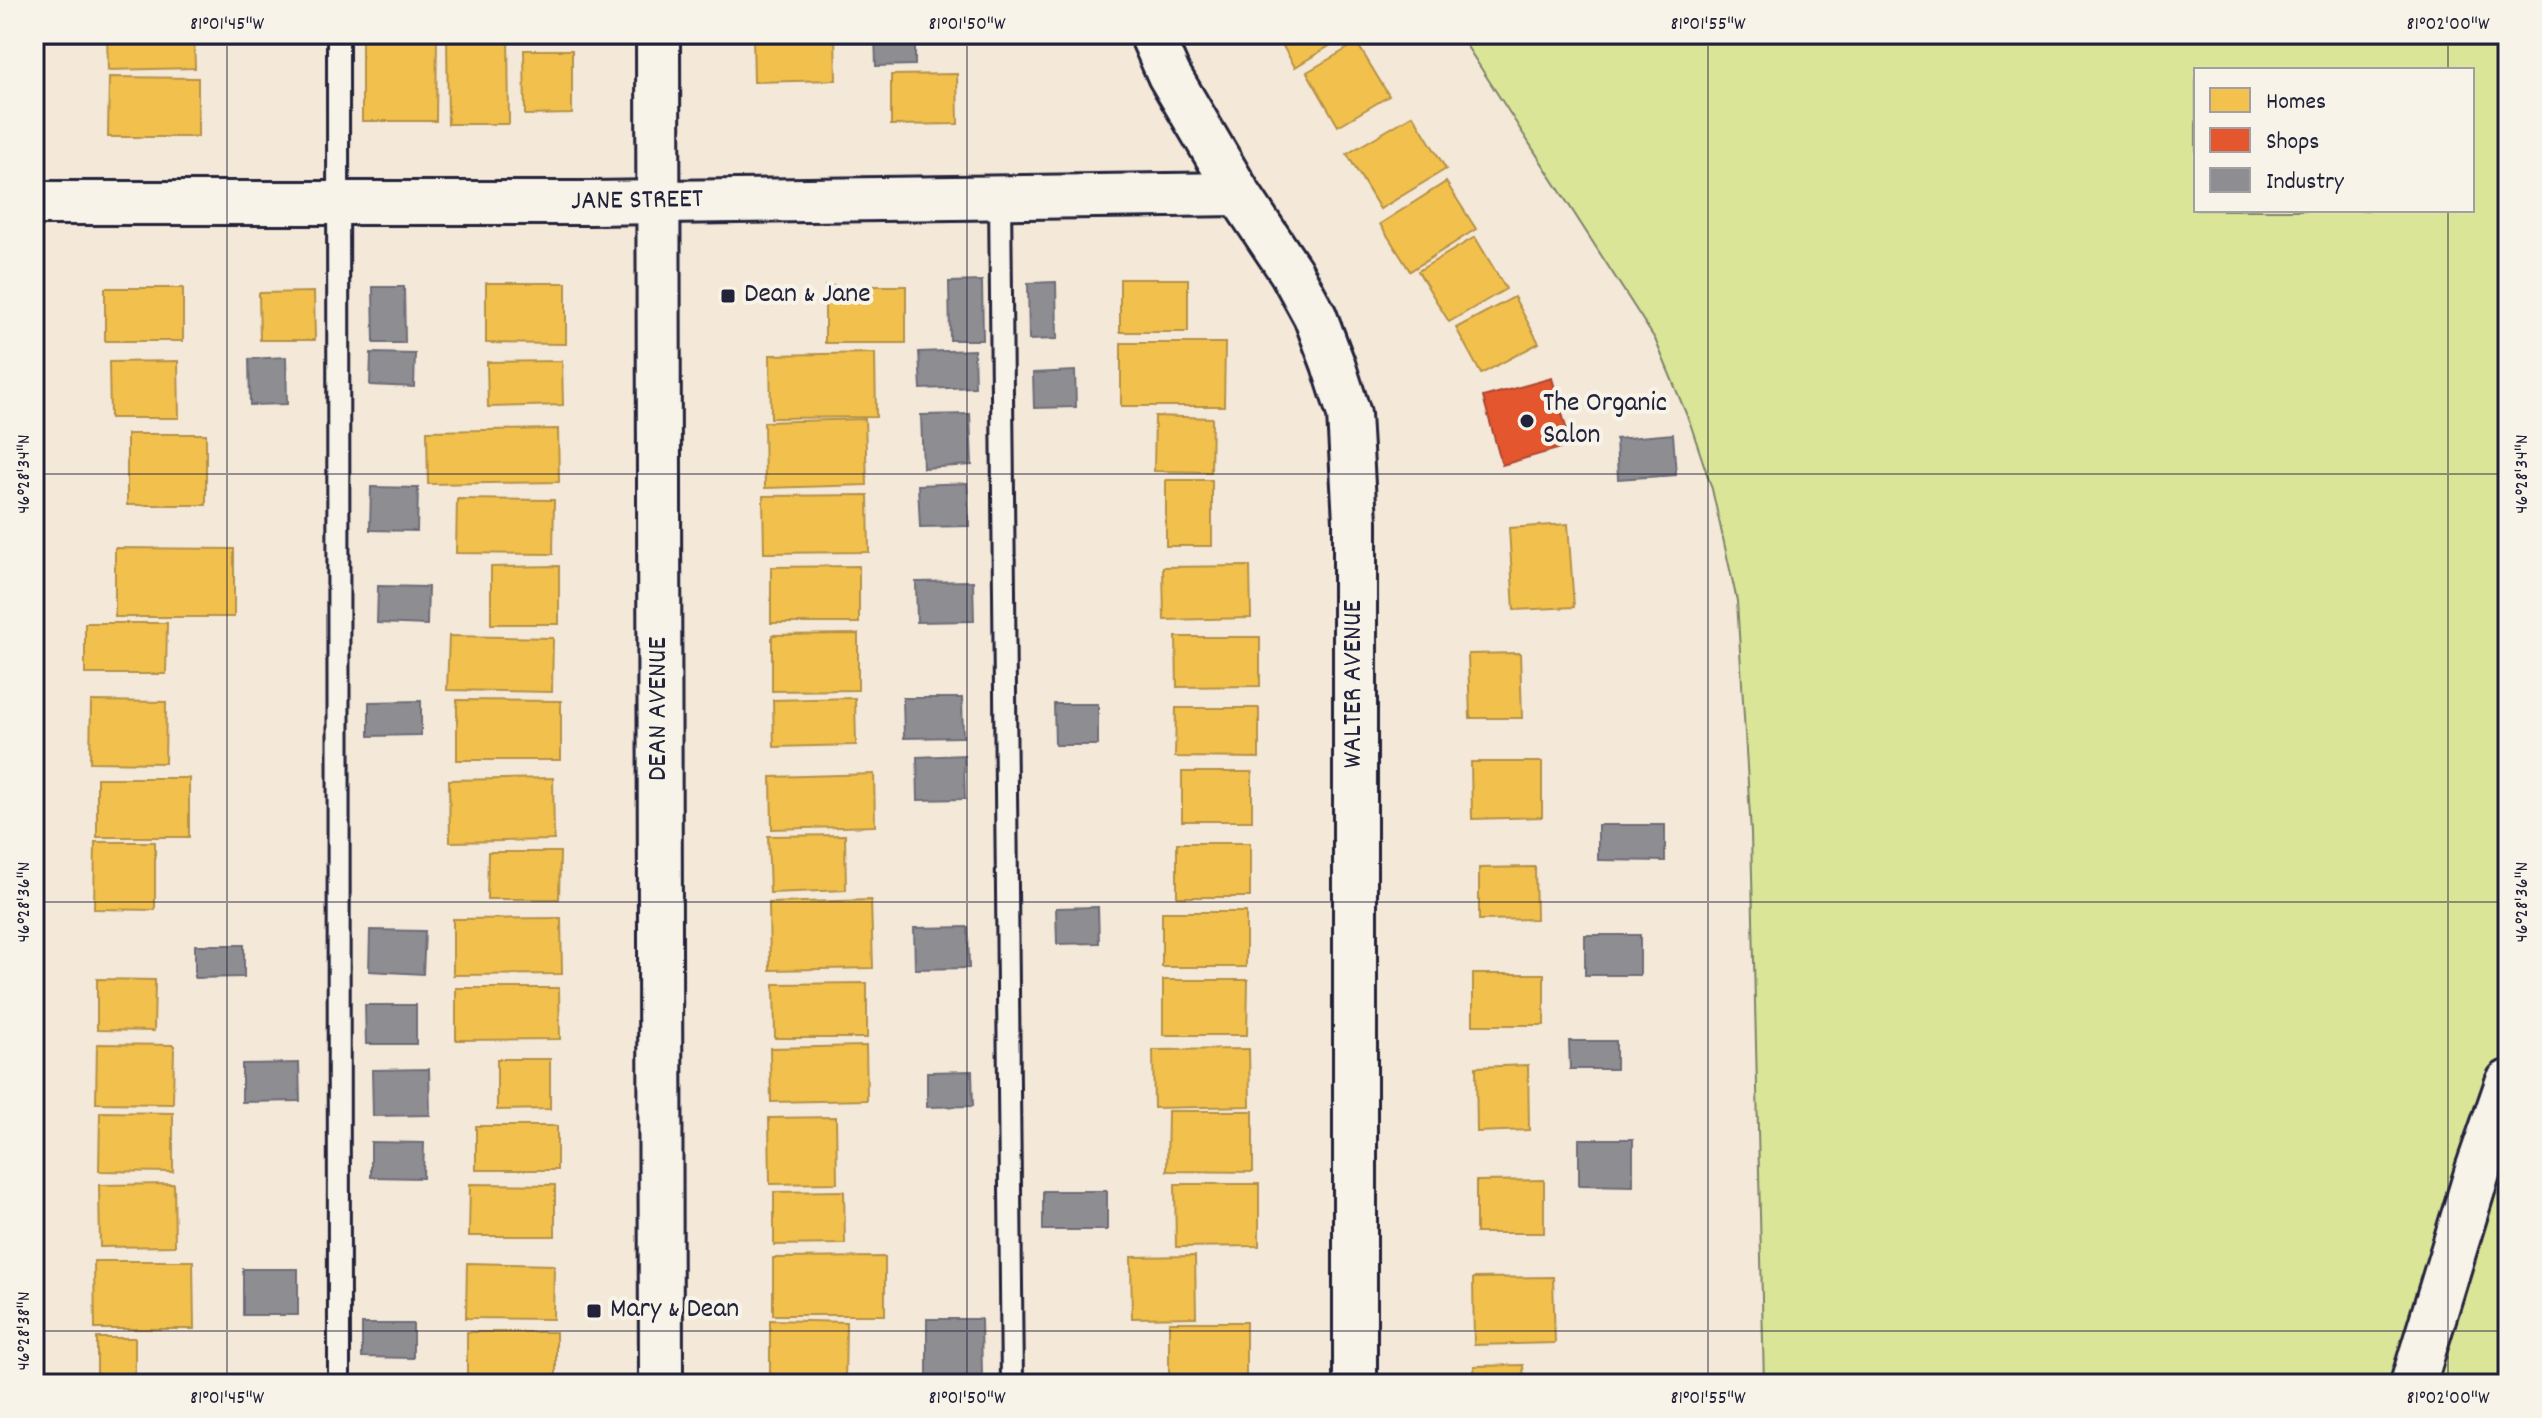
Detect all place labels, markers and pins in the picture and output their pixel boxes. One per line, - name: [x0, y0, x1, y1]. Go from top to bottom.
- place label: Dean & Jane: [744, 276, 871, 316]
- marker: Dean & Jane: [719, 287, 737, 305]
- place label: The Organic Salon: [1543, 385, 1667, 457]
- marker: The Organic Salon: [1518, 412, 1536, 430]
- place label: Mary & Dean: [610, 1291, 739, 1331]
- marker: Mary & Dean: [585, 1302, 603, 1320]

